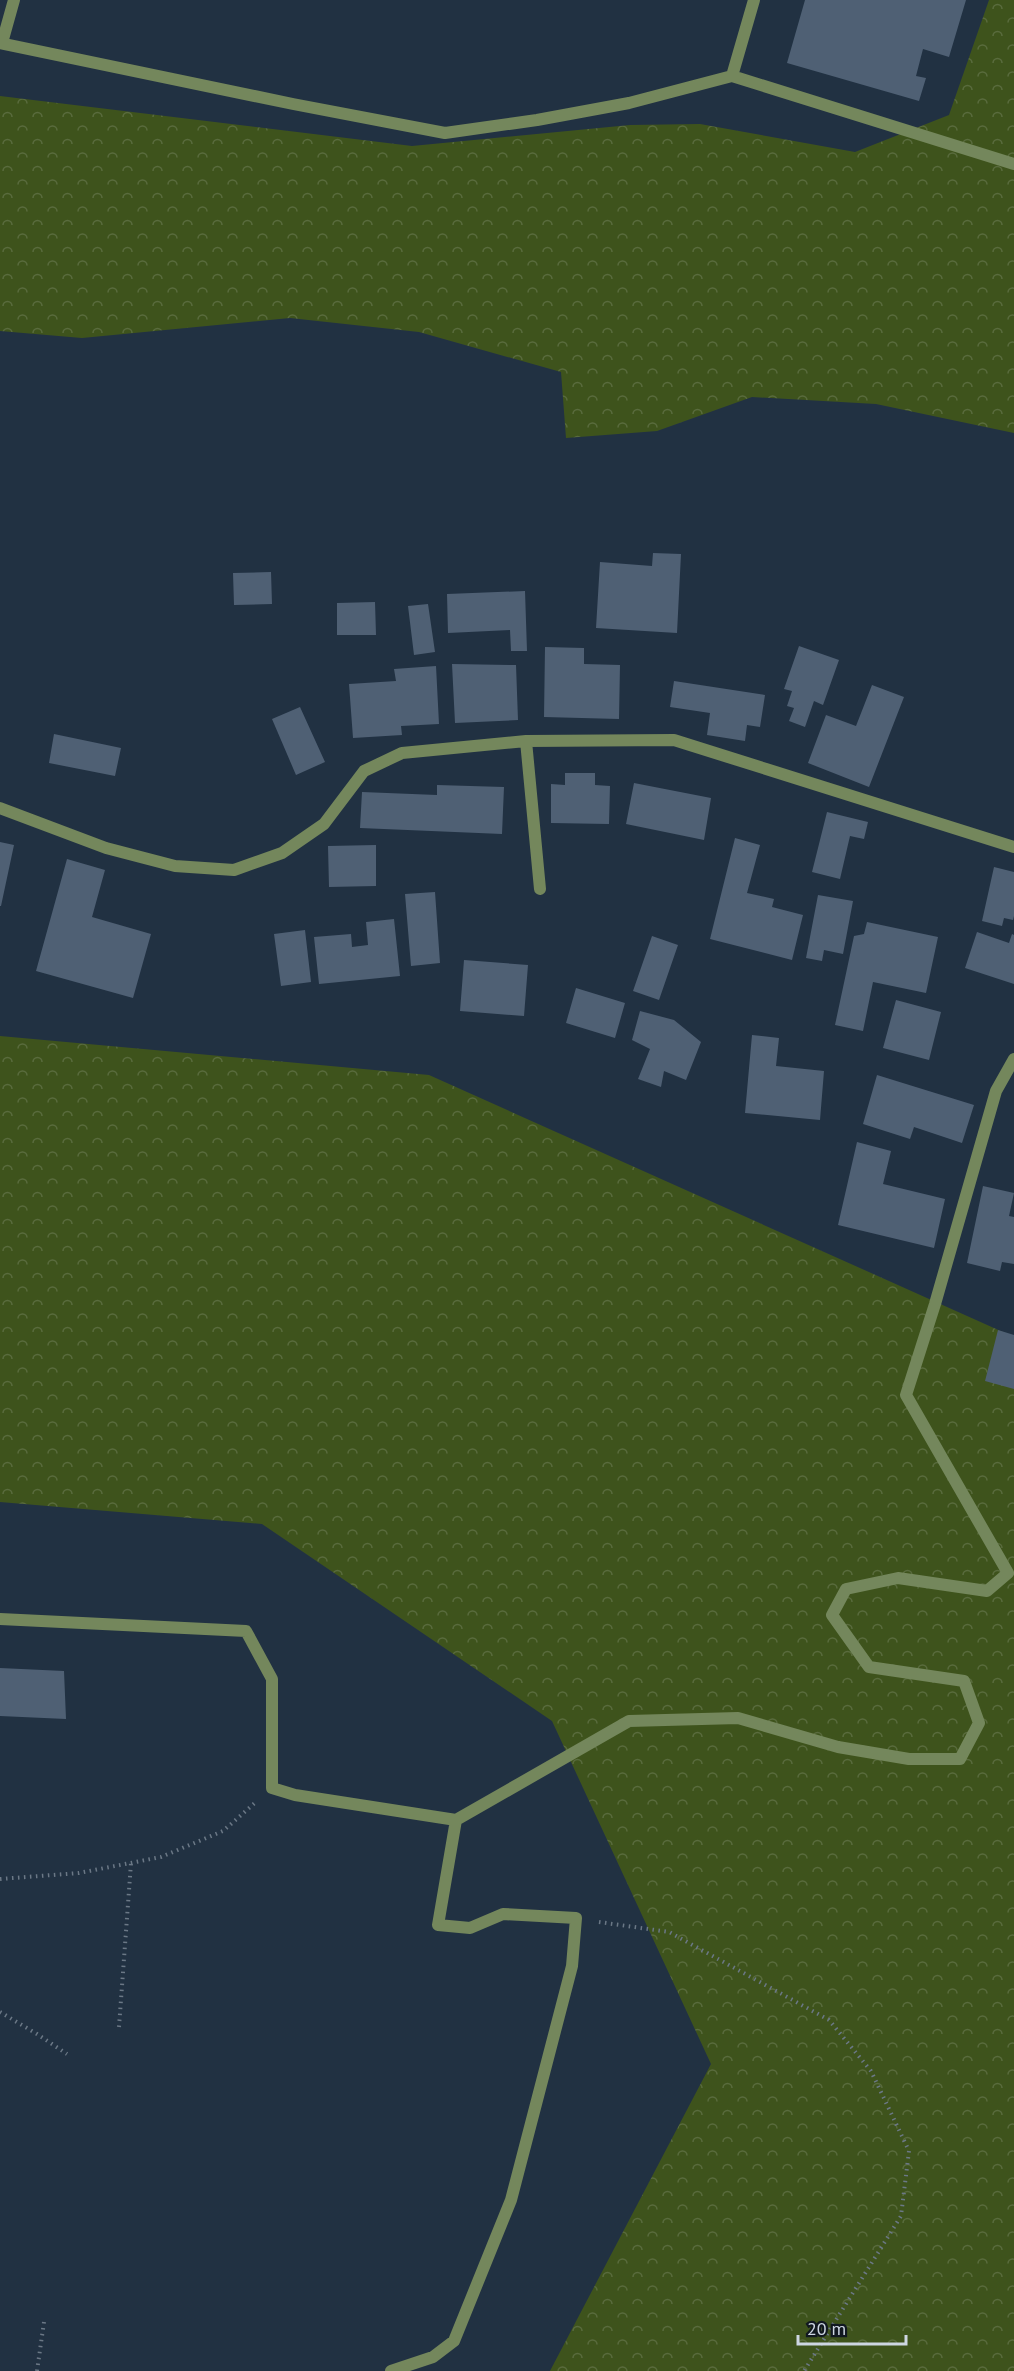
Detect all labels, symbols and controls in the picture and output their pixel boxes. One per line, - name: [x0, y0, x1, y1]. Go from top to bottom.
- scale bar: [798, 2308, 906, 2346]
- text: 20 m: [807, 2317, 846, 2340]

